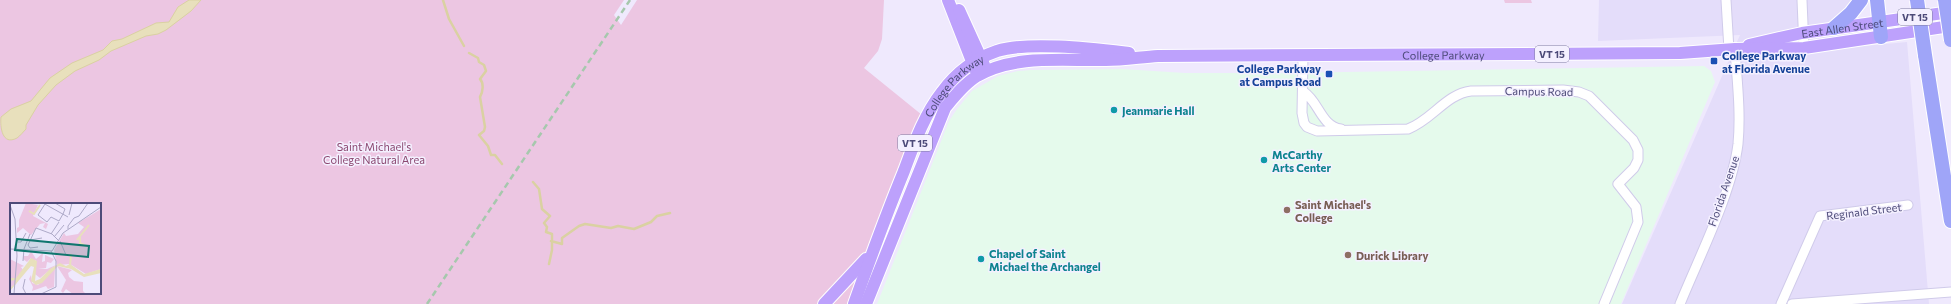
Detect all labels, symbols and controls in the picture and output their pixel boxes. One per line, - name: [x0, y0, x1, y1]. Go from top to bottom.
- road number: VT 15: [1898, 9, 1932, 25]
- street label: East Allen Street: [1801, 15, 1884, 40]
- road number: VT 15: [1535, 46, 1569, 62]
- street label: College Parkway: [1402, 48, 1485, 61]
- place label: College Parkway at Florida Avenue: [1722, 49, 1810, 75]
- street label: College Parkway: [921, 51, 986, 119]
- marker: College Parkway at Florida Avenue: [1709, 56, 1719, 66]
- place label: College Parkway at Campus Road: [1237, 62, 1321, 88]
- marker: College Parkway at Campus Road: [1324, 69, 1334, 79]
- street label: Campus Road: [1505, 84, 1573, 98]
- place label: Jeanmarie Hall: [1122, 104, 1194, 118]
- marker: Jeanmarie Hall: [1109, 105, 1119, 115]
- road number: VT 15: [898, 135, 932, 151]
- park label: Saint Michael's College Natural Area: [323, 140, 425, 166]
- place label: McCarthy Arts Center: [1272, 148, 1331, 174]
- street label: Florida Avenue: [1705, 154, 1741, 228]
- marker: McCarthy Arts Center: [1259, 155, 1269, 165]
- place label: Saint Michael's College: [1295, 198, 1371, 224]
- street label: Reginald Street: [1825, 200, 1903, 222]
- inset map: [10, 203, 101, 294]
- marker: Saint Michael's College: [1282, 205, 1292, 215]
- place label: Chapel of Saint Michael the Archangel: [989, 247, 1101, 273]
- place label: Durick Library: [1356, 249, 1428, 262]
- marker: Durick Library: [1343, 250, 1353, 260]
- marker: Chapel of Saint Michael the Archangel: [976, 254, 986, 264]

